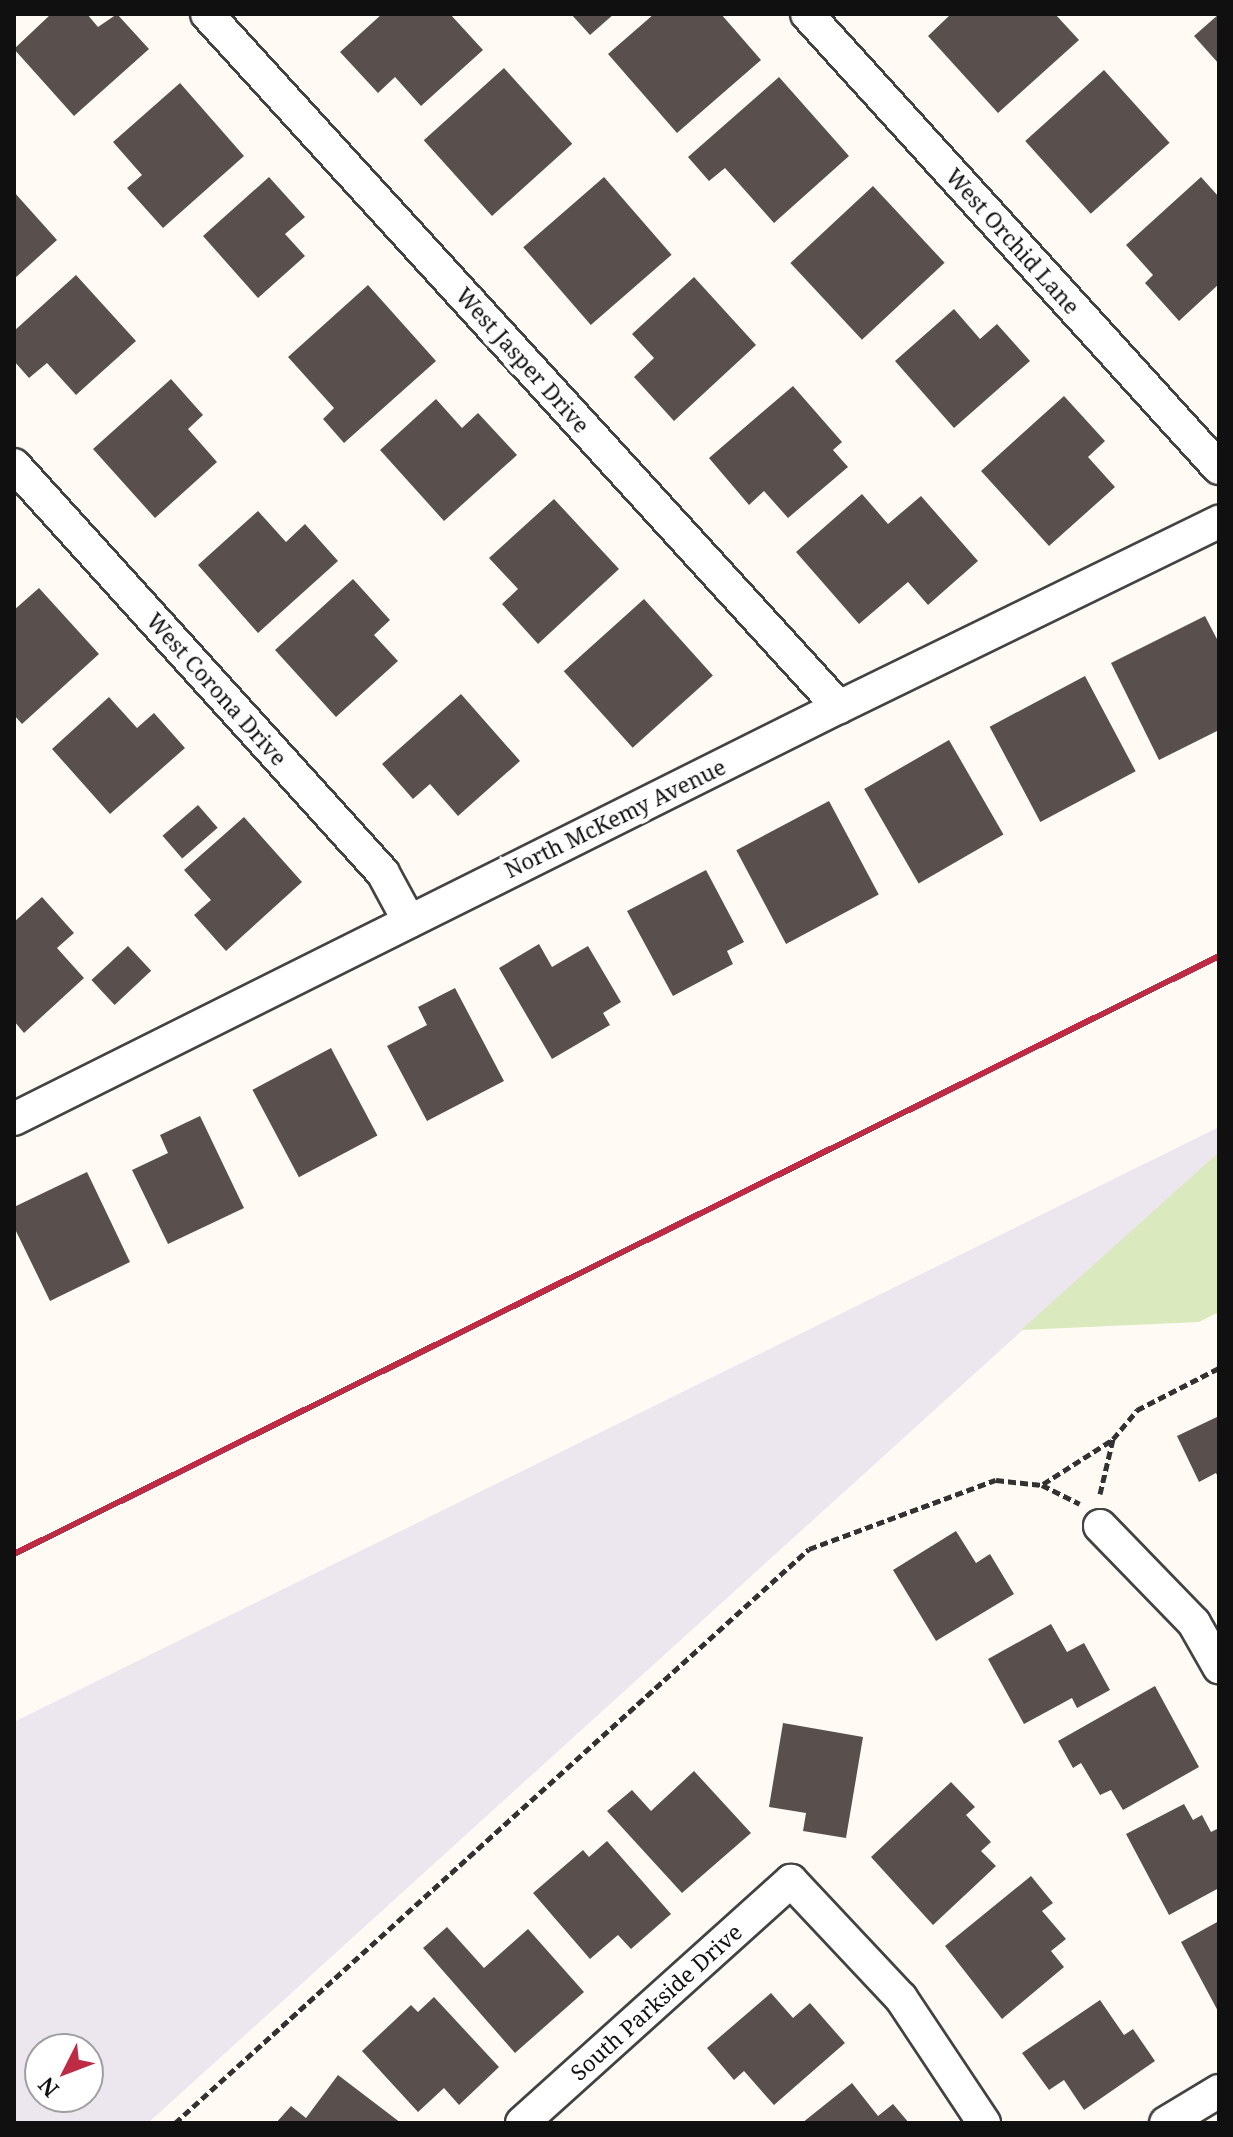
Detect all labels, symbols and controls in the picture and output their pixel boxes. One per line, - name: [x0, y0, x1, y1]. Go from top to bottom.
- street label: West Orchid Lane: [941, 163, 1085, 319]
- street label: West Jasper Drive: [451, 282, 595, 438]
- street label: West Corona Drive: [142, 607, 292, 771]
- street label: North McKemy Avenue: [500, 753, 730, 883]
- street label: South Parkside Drive: [565, 1918, 747, 2086]
- north arrow: [24, 2033, 104, 2113]
- text: N: [31, 2071, 65, 2104]

